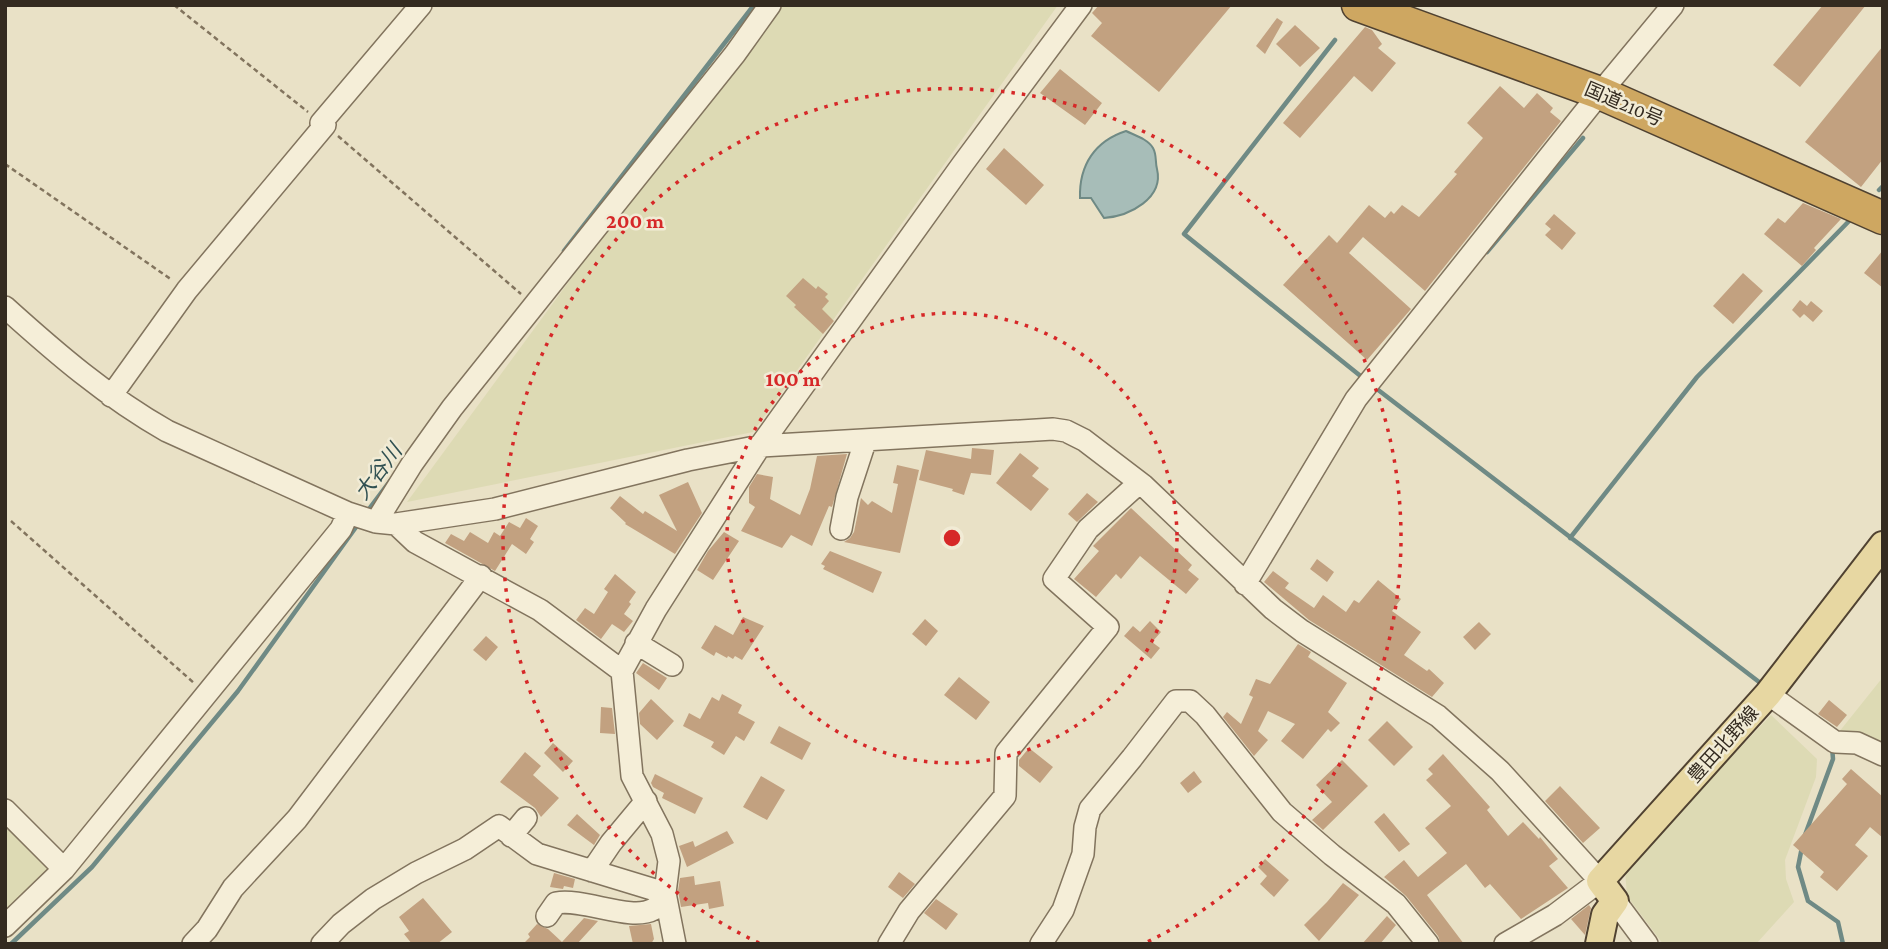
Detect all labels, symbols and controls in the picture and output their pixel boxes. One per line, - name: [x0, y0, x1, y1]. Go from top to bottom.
- street label: 国道210号: [1582, 78, 1666, 130]
- text: 200 m: [606, 209, 664, 233]
- text: 100 m: [765, 367, 821, 391]
- water label: 大谷川: [349, 438, 408, 504]
- centre of rings: [940, 526, 964, 550]
- street label: 豊田北野線: [1683, 702, 1763, 786]

